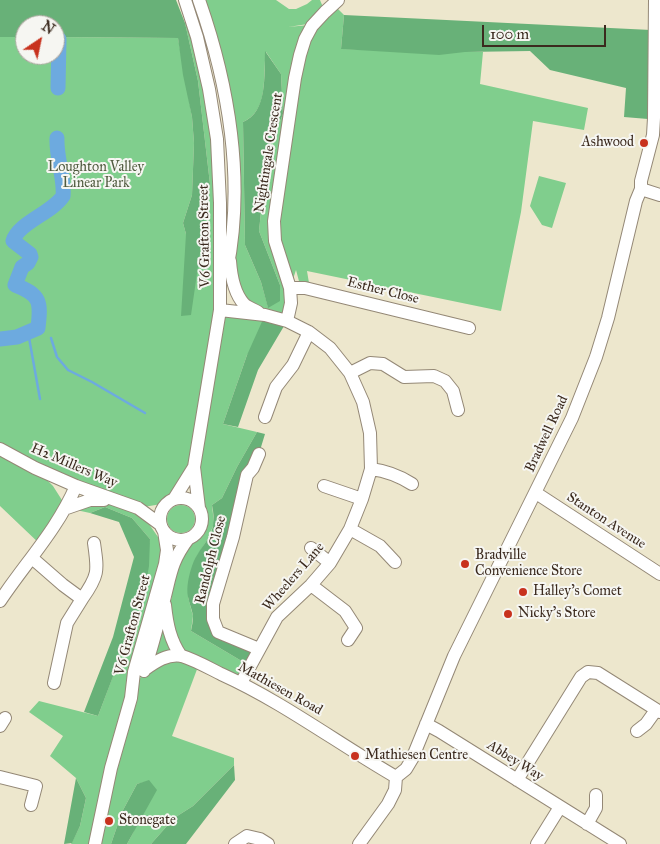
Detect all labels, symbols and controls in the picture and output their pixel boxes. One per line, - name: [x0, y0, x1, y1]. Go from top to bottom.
- north arrow: [15, 15, 65, 65]
- scale bar: [485, 15, 609, 47]
- text: N: [38, 18, 58, 38]
- text: 100 m: [490, 25, 529, 43]
- street label: Nightingale Crescent: [251, 92, 287, 214]
- place label: Ashwood: [581, 135, 634, 151]
- marker: Ashwood: [638, 137, 650, 149]
- park label: Loughton Valley Linear Park: [48, 160, 144, 192]
- street label: V6 Grafton Street: [196, 184, 214, 288]
- street label: Esther Close: [345, 274, 421, 308]
- street label: Bradwell Road: [522, 393, 572, 475]
- street label: H2 Millers Way: [28, 440, 120, 492]
- street label: Stanton Avenue: [563, 489, 649, 553]
- street label: Randolph Close: [192, 514, 230, 606]
- street label: Wheelers Lane: [260, 539, 328, 615]
- place label: Bradville Convenience Store: [475, 548, 582, 580]
- marker: Bradville Convenience Store: [459, 558, 471, 570]
- street label: V6 Grafton Street: [111, 573, 155, 677]
- place label: Halley's Comet: [533, 584, 622, 600]
- marker: Halley's Comet: [517, 586, 529, 598]
- place label: Nicky's Store: [518, 606, 595, 622]
- marker: Nicky's Store: [502, 608, 514, 620]
- street label: Mathiesen Road: [235, 659, 325, 719]
- street label: Abbey Way: [484, 737, 546, 785]
- place label: Mathiesen Centre: [365, 748, 468, 764]
- marker: Mathiesen Centre: [349, 750, 361, 762]
- place label: Stonegate: [119, 813, 176, 829]
- marker: Stonegate: [103, 815, 115, 827]

